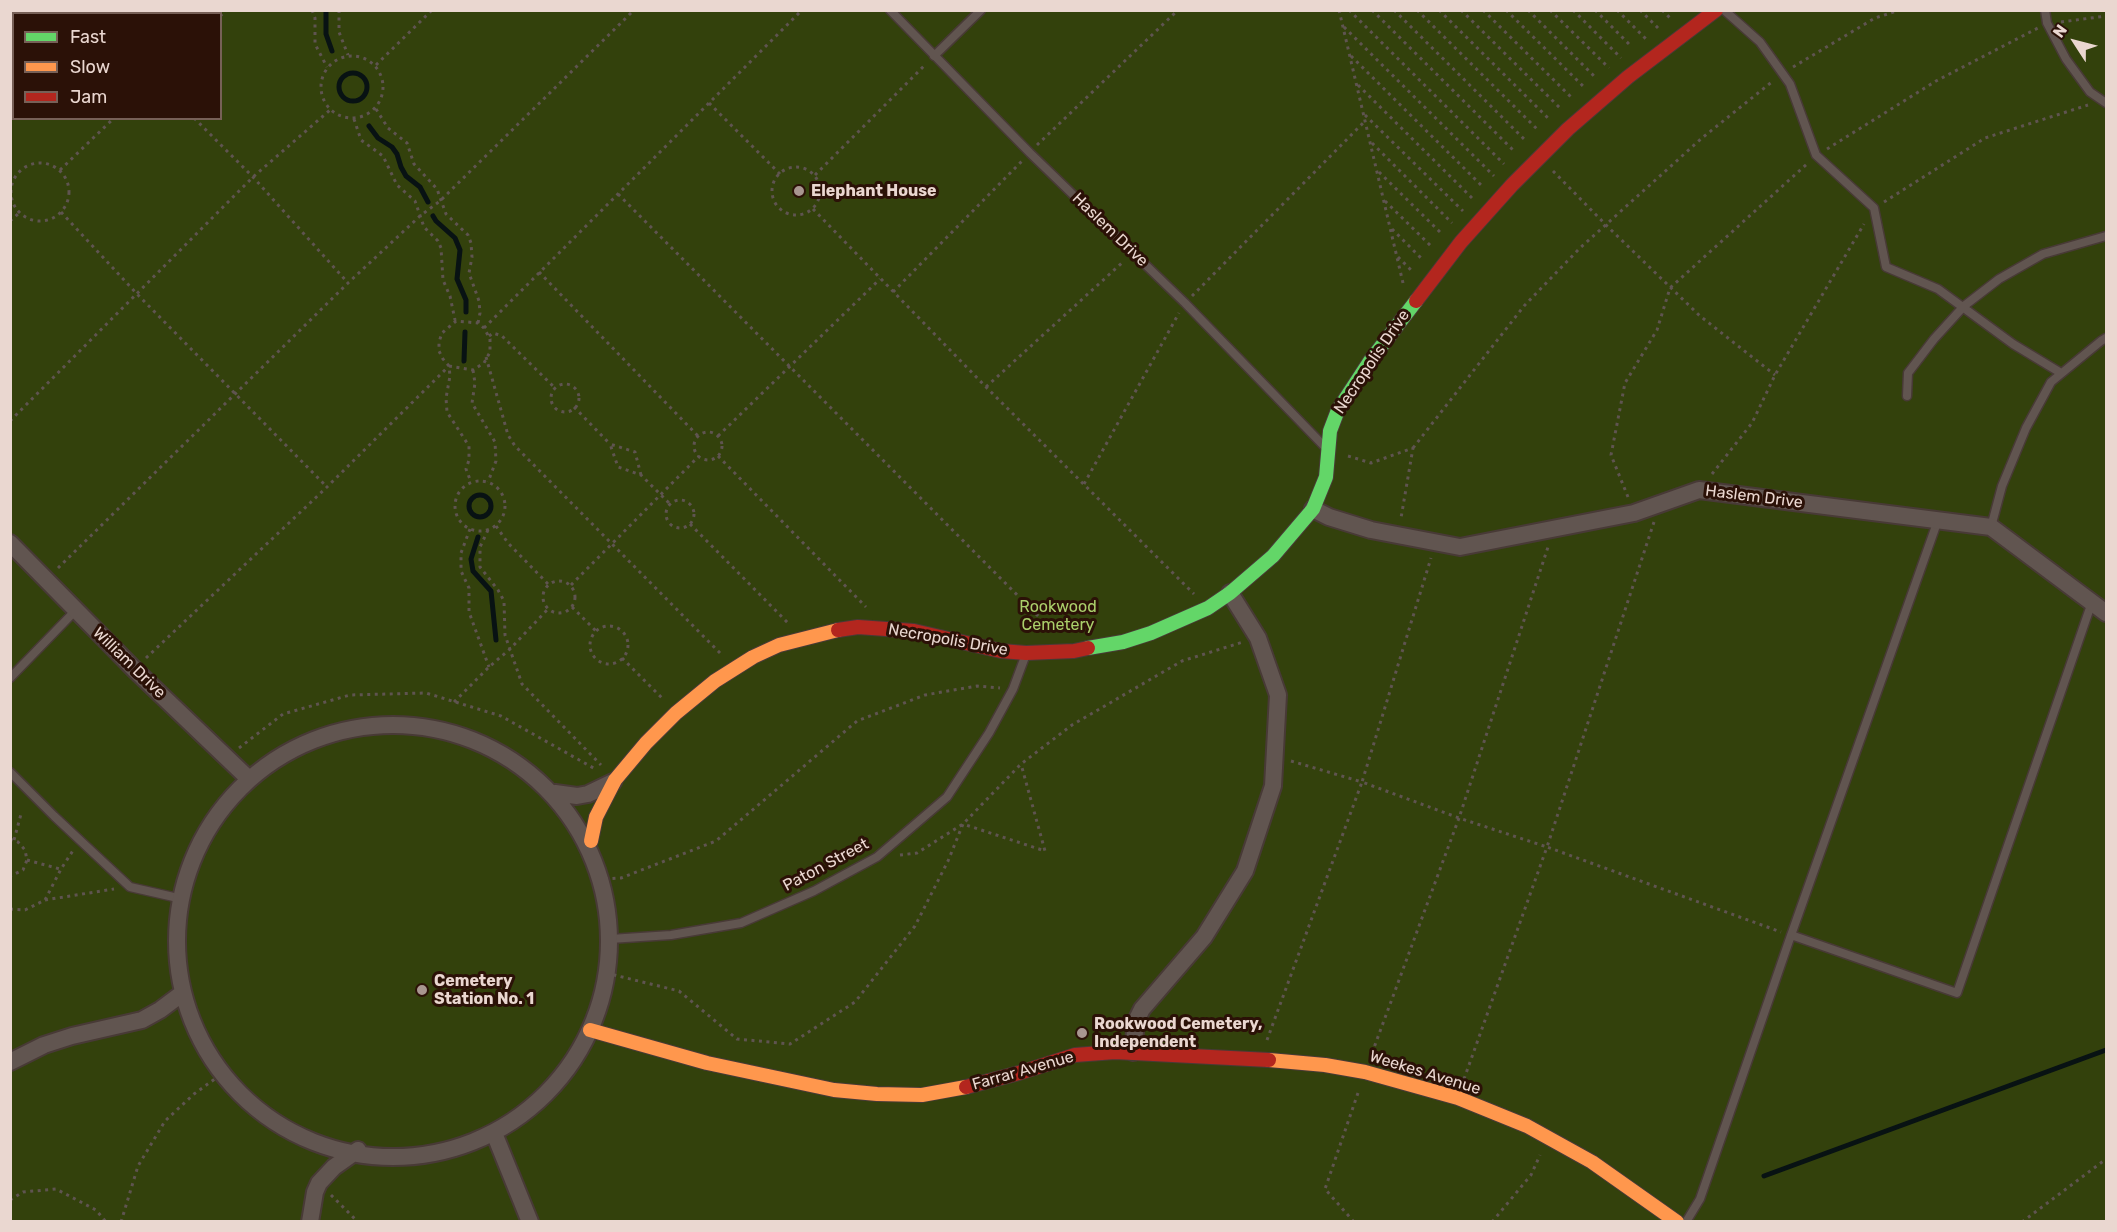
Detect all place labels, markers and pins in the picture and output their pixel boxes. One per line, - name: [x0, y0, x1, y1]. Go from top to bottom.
- place label: Elephant House: [811, 181, 937, 201]
- marker: Elephant House: [792, 184, 806, 198]
- place label: Cemetery Station No. 1: [434, 971, 534, 1009]
- marker: Cemetery Station No. 1: [415, 983, 429, 997]
- place label: Rookwood Cemetery, Independent: [1094, 1014, 1262, 1052]
- marker: Rookwood Cemetery, Independent: [1075, 1026, 1089, 1040]

